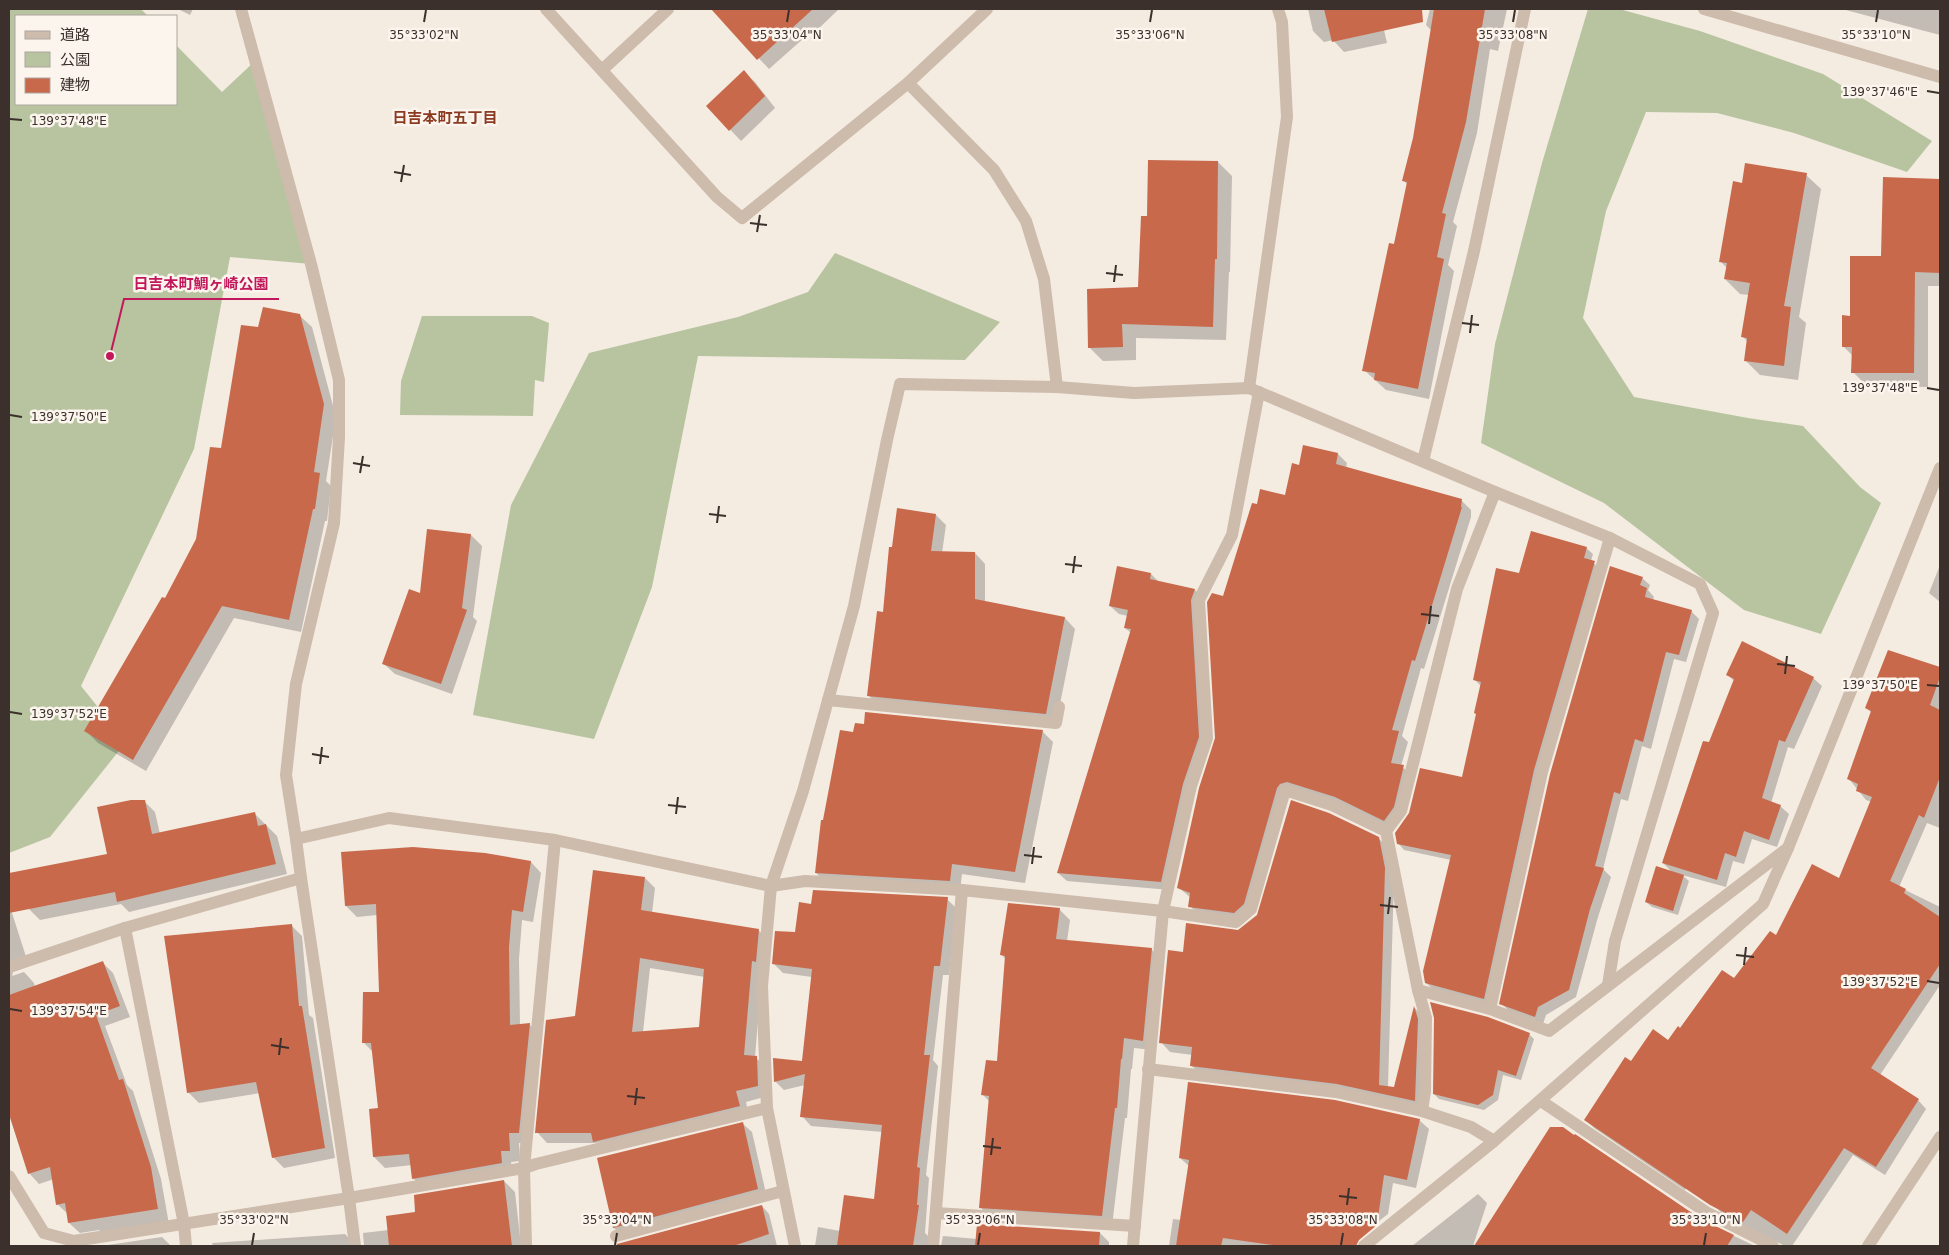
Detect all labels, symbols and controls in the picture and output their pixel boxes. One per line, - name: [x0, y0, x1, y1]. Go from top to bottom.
- legend: [15, 15, 178, 105]
- text: 道路: [60, 26, 90, 44]
- text: 35°33'02"N: [389, 28, 459, 42]
- text: 35°33'04"N: [752, 28, 822, 42]
- text: 35°33'06"N: [1115, 28, 1185, 42]
- text: 35°33'08"N: [1478, 28, 1548, 42]
- text: 35°33'10"N: [1841, 28, 1911, 42]
- text: 公園: [60, 51, 90, 69]
- text: 建物: [60, 76, 90, 94]
- text: 139°37'46"E: [1842, 85, 1918, 99]
- district label: 日吉本町五丁目: [392, 109, 498, 127]
- text: 139°37'48"E: [31, 114, 107, 128]
- callout: 日吉本町鯛ヶ崎公園: [124, 269, 279, 299]
- text: 日吉本町鯛ヶ崎公園: [133, 275, 269, 293]
- text: 139°37'48"E: [1842, 381, 1918, 395]
- text: 139°37'50"E: [31, 410, 107, 424]
- text: 139°37'50"E: [1842, 678, 1918, 692]
- text: 139°37'52"E: [31, 707, 107, 721]
- text: 139°37'52"E: [1842, 975, 1918, 989]
- text: 139°37'54"E: [31, 1004, 107, 1018]
- text: 35°33'02"N: [219, 1213, 289, 1227]
- text: 35°33'04"N: [582, 1213, 652, 1227]
- text: 35°33'06"N: [945, 1213, 1015, 1227]
- text: 35°33'08"N: [1308, 1213, 1378, 1227]
- text: 35°33'10"N: [1671, 1213, 1741, 1227]

